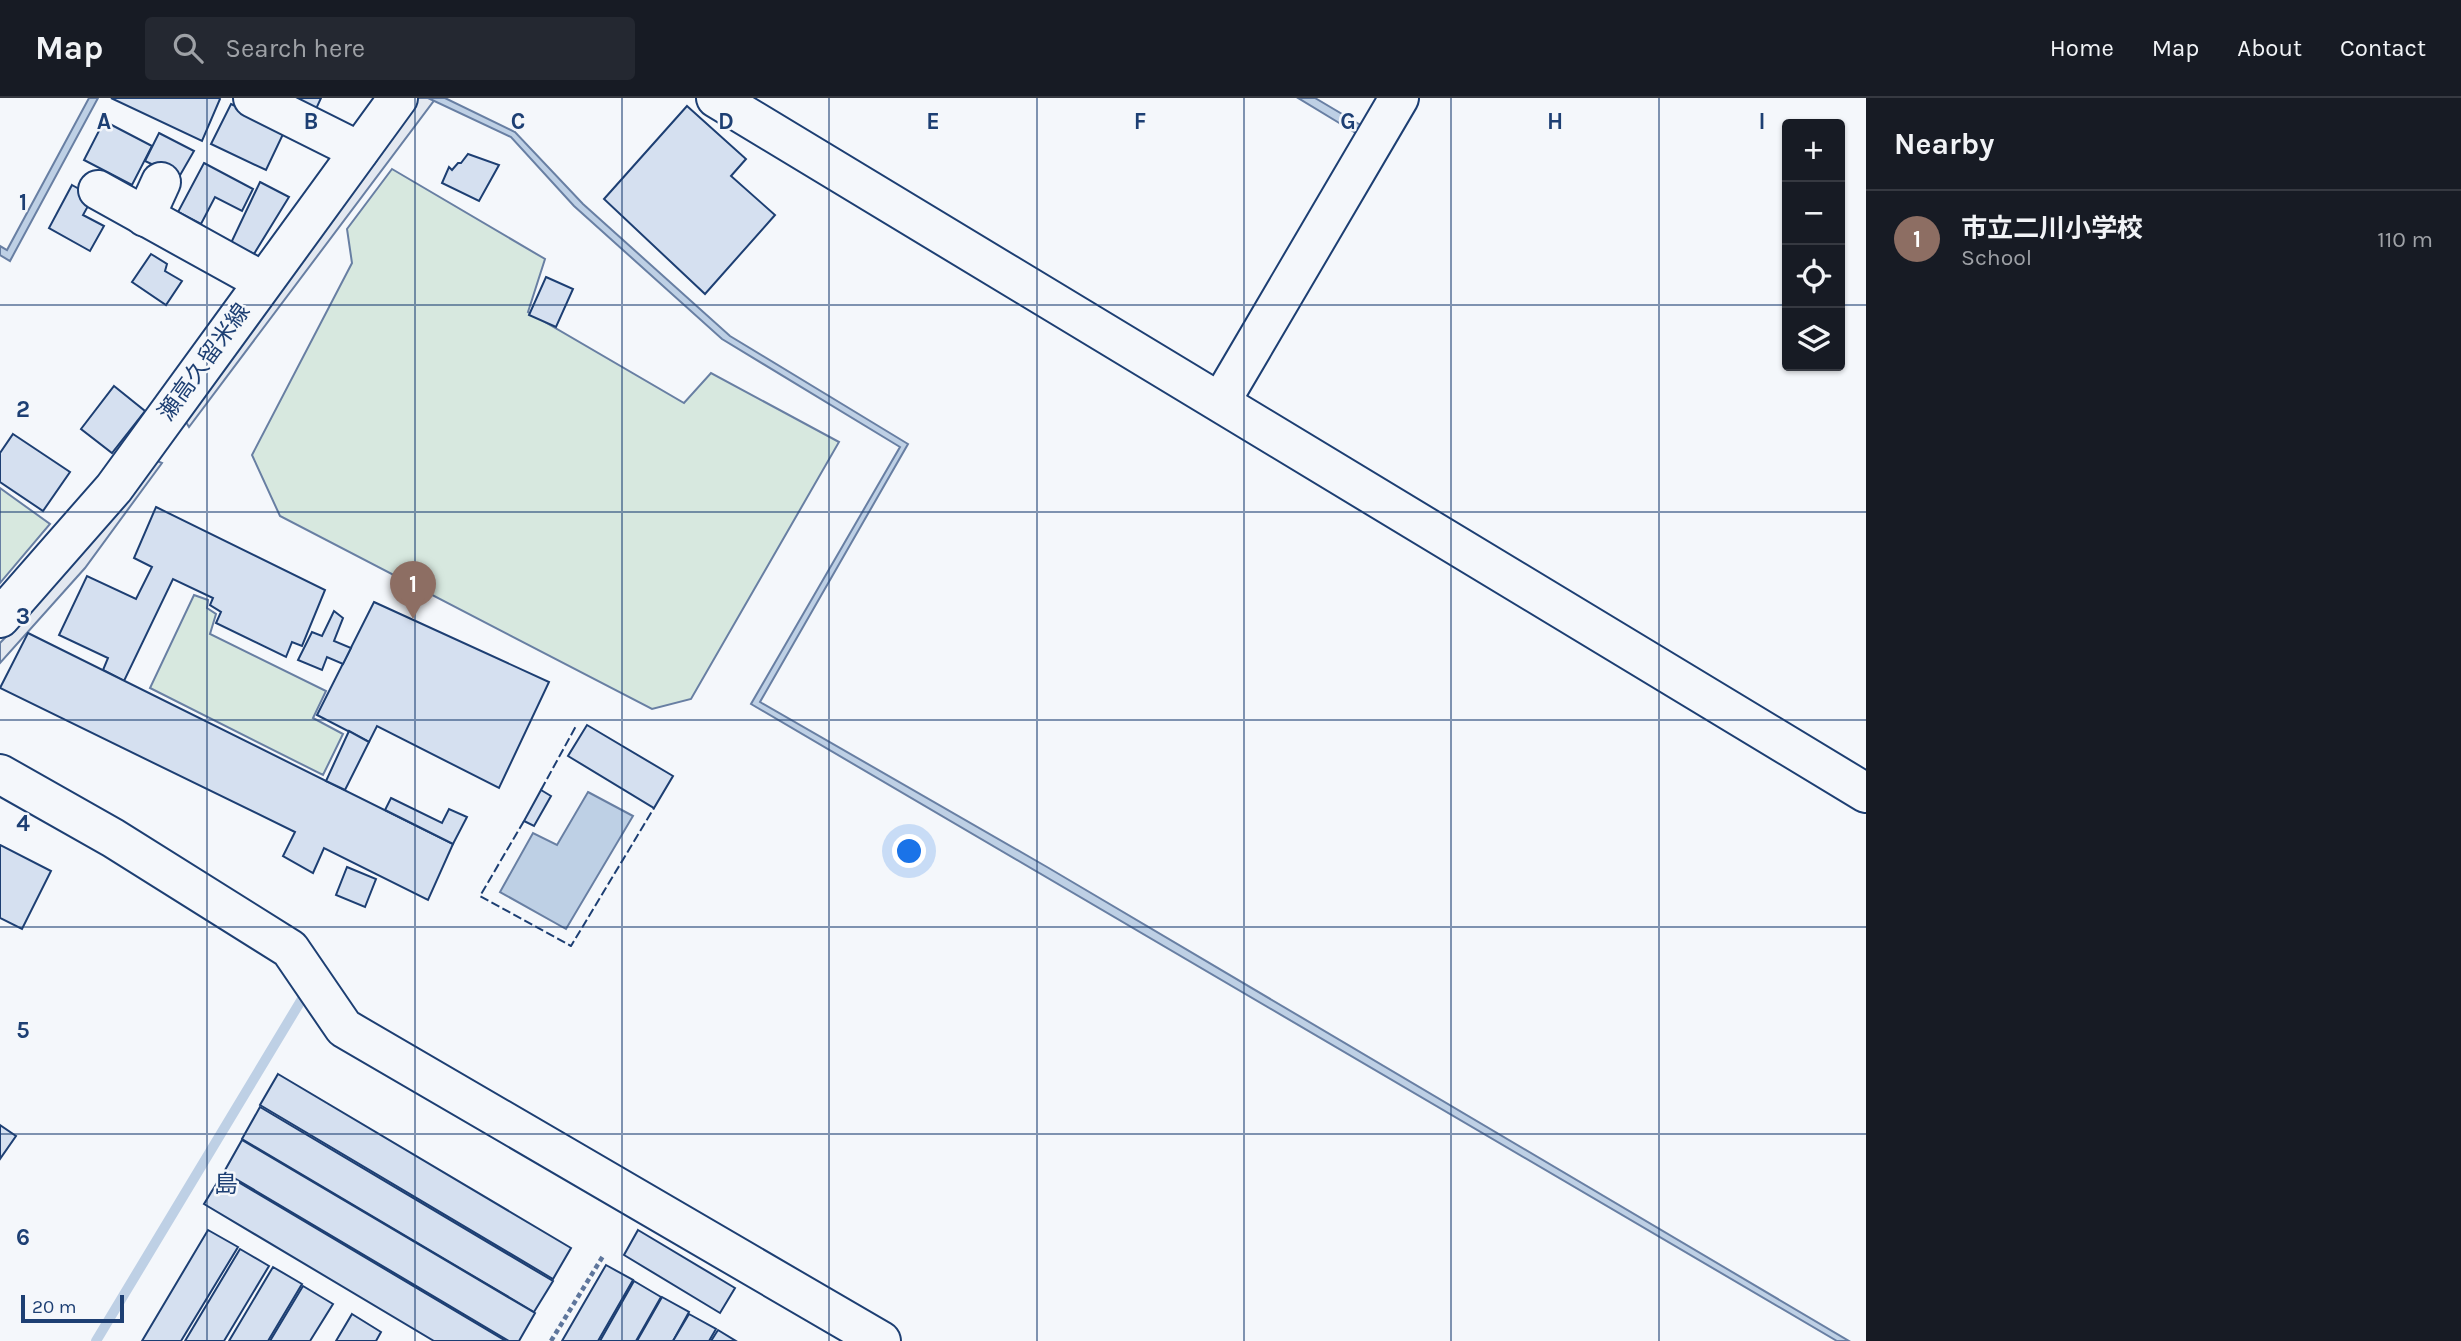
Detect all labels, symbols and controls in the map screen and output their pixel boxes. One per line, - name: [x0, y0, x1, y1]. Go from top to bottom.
- search box: [145, 17, 635, 80]
- text: Map: [35, 29, 103, 67]
- icon: search: [169, 29, 207, 67]
- text: Search here: [225, 33, 365, 64]
- text: Home: [2050, 34, 2114, 62]
- text: Map: [2152, 34, 2199, 62]
- text: About: [2237, 34, 2302, 62]
- text: Contact: [2340, 34, 2426, 62]
- text: A: [97, 108, 111, 135]
- text: B: [304, 108, 318, 135]
- text: C: [511, 108, 525, 135]
- text: D: [718, 108, 734, 135]
- text: E: [926, 108, 940, 135]
- text: F: [1134, 108, 1146, 135]
- text: G: [1340, 108, 1356, 135]
- text: H: [1547, 108, 1563, 135]
- text: I: [1758, 108, 1766, 135]
- map controls: [1782, 119, 1845, 371]
- button: +: [1782, 119, 1845, 182]
- text: Nearby: [1894, 126, 1994, 162]
- button: −: [1782, 182, 1845, 245]
- text: 1: [19, 189, 27, 216]
- text: 市立二川小学校: [1961, 213, 2143, 244]
- text: 1: [1913, 226, 1921, 253]
- text: 110 m: [2377, 226, 2433, 253]
- text: School: [1961, 244, 2032, 271]
- button: locate: [1782, 245, 1845, 308]
- street label: 瀬高久留米線: [153, 298, 255, 426]
- button: layers: [1782, 308, 1845, 371]
- text: 2: [16, 396, 30, 423]
- pin: 1: [390, 561, 436, 619]
- text: 3: [16, 603, 30, 630]
- text: 4: [16, 810, 30, 837]
- your location: [892, 834, 926, 868]
- text: 5: [16, 1017, 30, 1044]
- district label: 島: [214, 1170, 238, 1198]
- text: 6: [16, 1224, 30, 1251]
- scale bar: [21, 1292, 124, 1324]
- text: 20 m: [32, 1296, 77, 1318]

